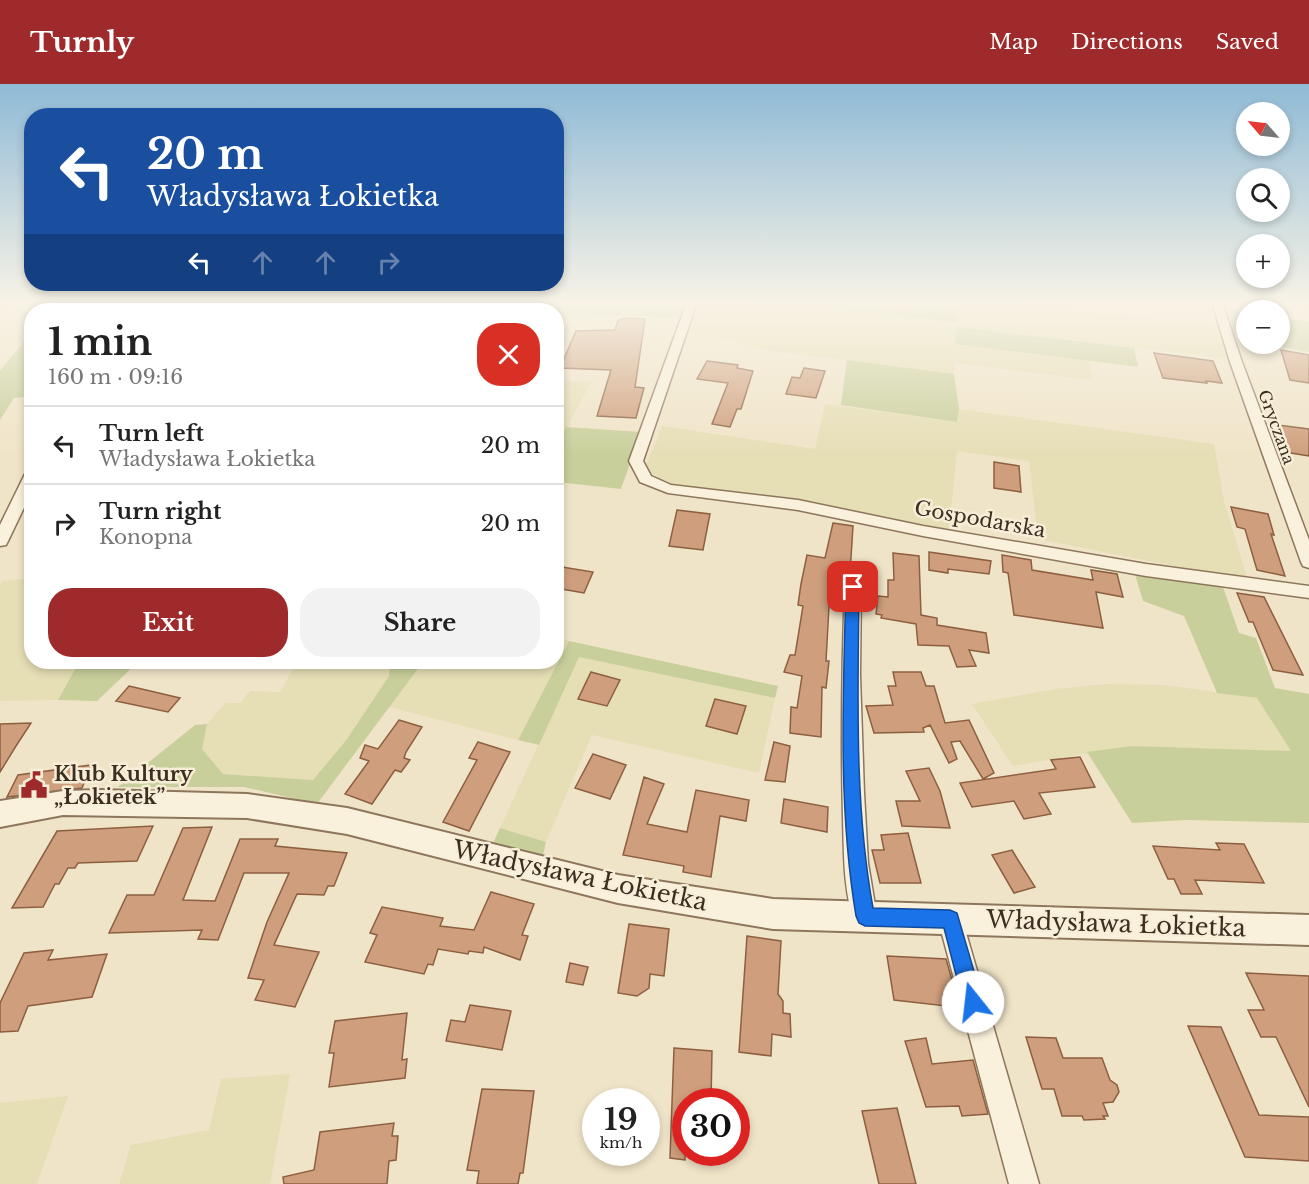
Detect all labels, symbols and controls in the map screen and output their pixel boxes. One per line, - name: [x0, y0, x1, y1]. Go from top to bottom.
- text: Turnly: [30, 25, 134, 60]
- text: Map: [989, 29, 1038, 55]
- text: Directions: [1071, 29, 1183, 55]
- text: Saved: [1216, 29, 1279, 55]
- north arrow: [1236, 102, 1290, 156]
- map controls: [1236, 102, 1290, 354]
- text: 20 m: [147, 128, 264, 180]
- icon: left: [48, 132, 126, 210]
- button: search: [1236, 168, 1290, 222]
- text: Władysława Łokietka: [147, 180, 439, 213]
- button: +: [1236, 234, 1290, 288]
- icon: left: [183, 246, 216, 279]
- icon: ahead: [246, 246, 279, 279]
- icon: ahead: [309, 246, 342, 279]
- icon: right: [372, 246, 405, 279]
- button: −: [1236, 300, 1290, 354]
- text: 1 min: [48, 320, 152, 365]
- button: close: [477, 323, 540, 386]
- text: 160 m · 09:16: [48, 365, 183, 389]
- street label: Gryczana: [1254, 387, 1300, 467]
- text: Turn left: [99, 420, 204, 447]
- icon: left: [48, 429, 81, 462]
- text: 20 m: [481, 432, 540, 459]
- text: Władysława Łokietka: [99, 447, 315, 471]
- street label: Gospodarska: [913, 496, 1048, 543]
- text: Turn right: [99, 498, 221, 525]
- icon: right: [48, 507, 81, 540]
- text: 20 m: [481, 510, 540, 537]
- text: Konopna: [99, 525, 192, 549]
- pin: [827, 561, 878, 612]
- icon: arrive: [836, 570, 869, 603]
- button: Exit: [48, 588, 288, 657]
- button: Share: [300, 588, 540, 657]
- place label: Klub Kultury „Łokietek”: [54, 762, 194, 809]
- public building icon: Klub Kultury „Łokietek”: [19, 770, 49, 800]
- street label: Władysława Łokietka: [449, 834, 711, 917]
- street label: Władysława Łokietka: [985, 904, 1247, 943]
- position arrow: [941, 970, 1005, 1034]
- speed limit sign: 30: [672, 1088, 750, 1166]
- text: 19: [604, 1101, 638, 1138]
- text: km/h: [600, 1133, 642, 1152]

